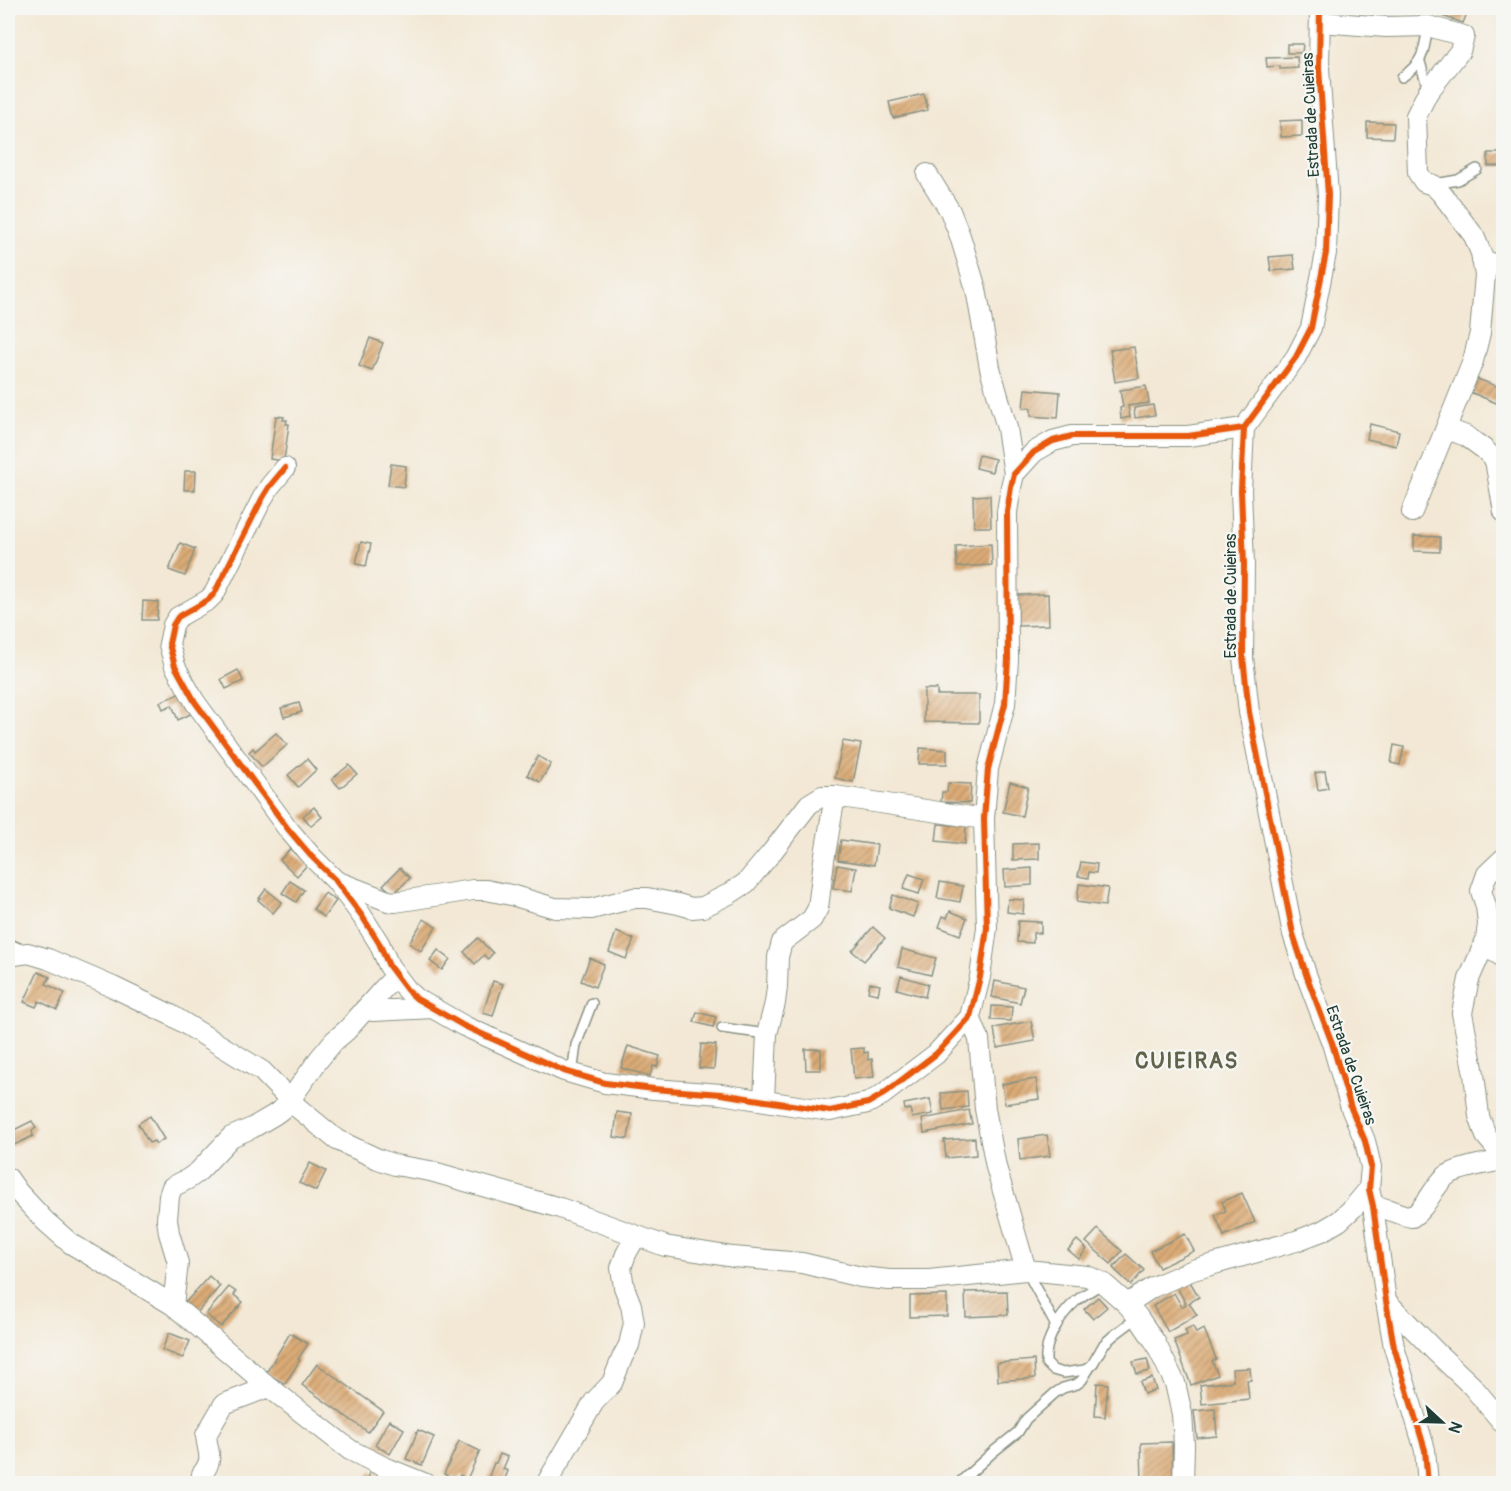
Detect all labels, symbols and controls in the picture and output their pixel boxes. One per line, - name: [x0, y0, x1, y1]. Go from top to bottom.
- street label: Estrada de Cuieiras: [1298, 52, 1324, 178]
- street label: Estrada de Cuieiras: [1221, 534, 1241, 659]
- street label: Estrada de Cuieiras: [1321, 1003, 1381, 1128]
- district label: CUIEIRAS: [1135, 1047, 1239, 1075]
- north arrow: [1412, 1392, 1472, 1452]
- text: N: [1444, 1418, 1466, 1436]

